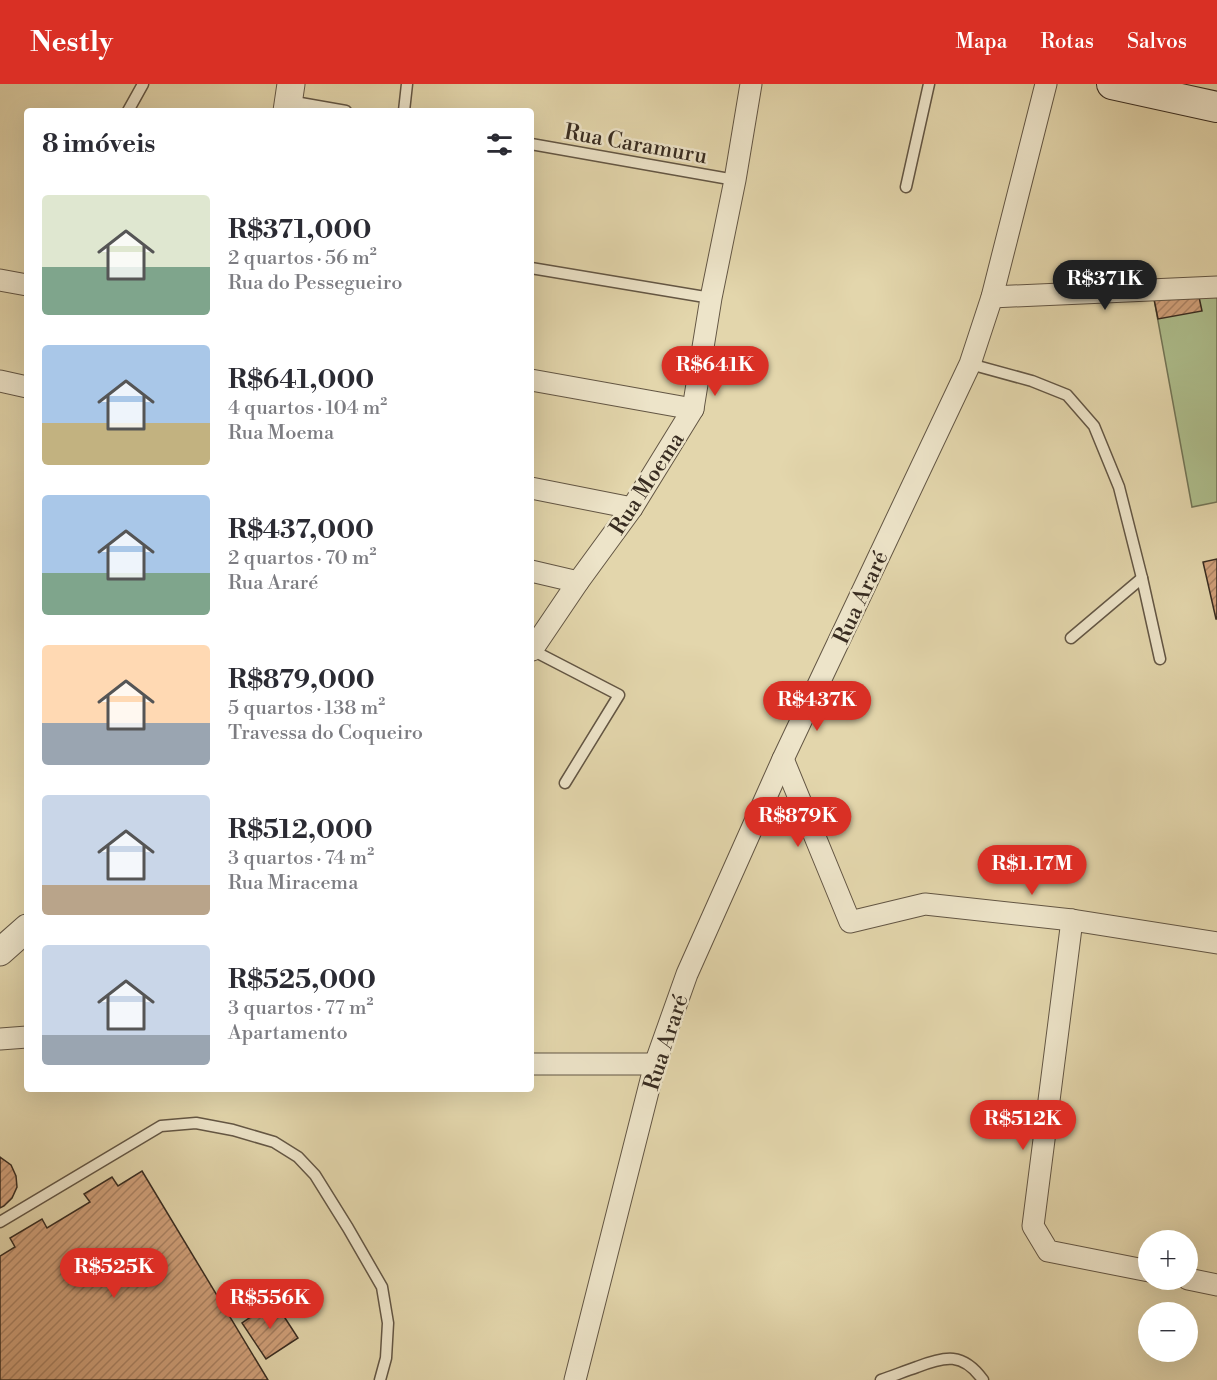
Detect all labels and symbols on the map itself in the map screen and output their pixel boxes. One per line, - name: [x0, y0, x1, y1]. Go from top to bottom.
- street label: Rua Caramuru: [562, 119, 710, 170]
- pin: R$371K: [1056, 260, 1154, 311]
- pin: R$641K: [666, 346, 764, 397]
- street label: Rua Moema: [604, 427, 691, 540]
- street label: Rua Araré: [828, 547, 895, 648]
- pin: R$437K: [768, 681, 866, 732]
- pin: R$879K: [749, 797, 847, 848]
- pin: R$1.17M: [977, 845, 1087, 896]
- street label: Rua Araré: [638, 991, 695, 1094]
- pin: R$512K: [974, 1100, 1072, 1151]
- pin: R$525K: [65, 1248, 163, 1299]
- pin: R$556K: [221, 1279, 319, 1330]

